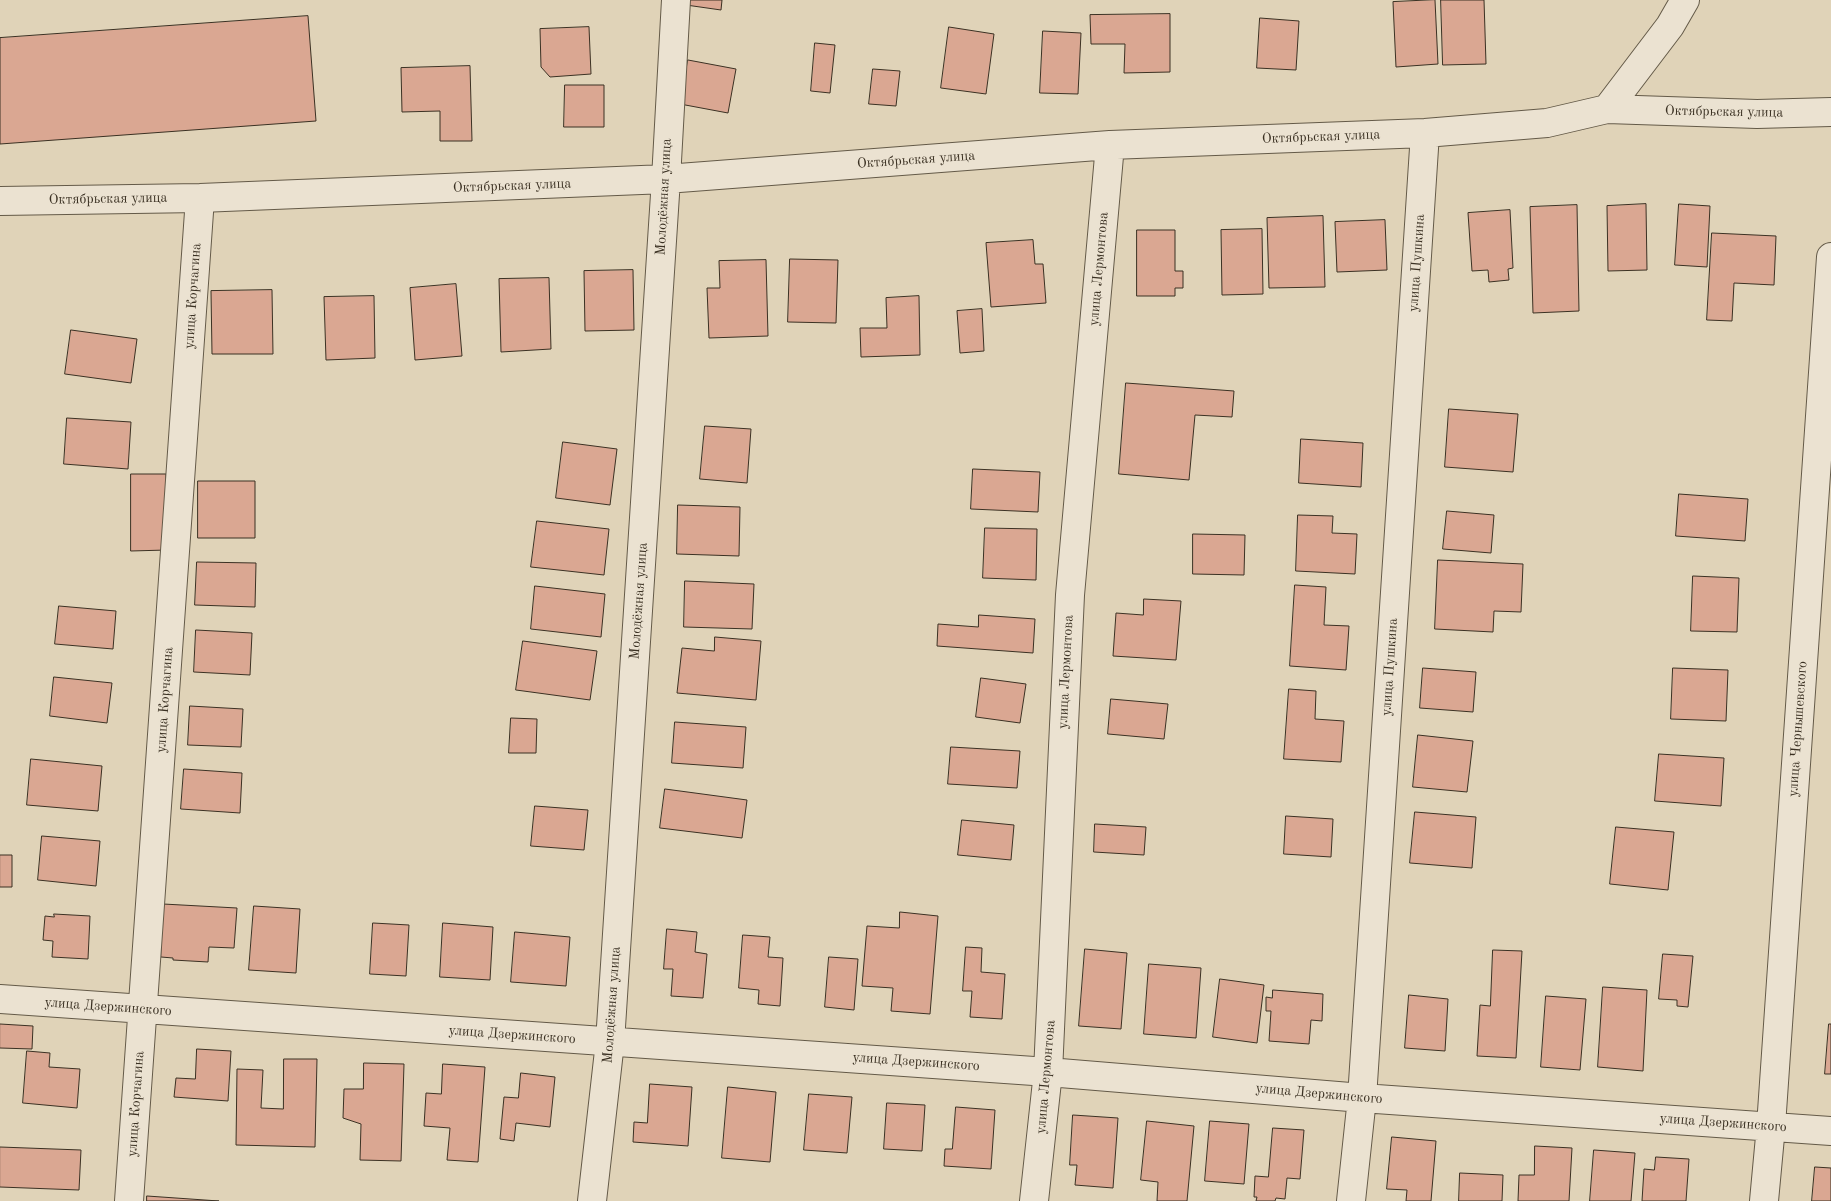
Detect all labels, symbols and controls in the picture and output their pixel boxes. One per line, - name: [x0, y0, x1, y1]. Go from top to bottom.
- street label: Октябрьская улица: [1665, 103, 1783, 121]
- street label: Октябрьская улица: [1261, 127, 1381, 147]
- street label: Молодёжная улица: [653, 138, 675, 256]
- street label: Октябрьская улица: [856, 147, 976, 173]
- street label: Октябрьская улица: [452, 176, 572, 196]
- street label: Октябрьская улица: [49, 190, 167, 208]
- street label: улица Лермонтова: [1086, 211, 1112, 327]
- street label: улица Пушкина: [1405, 214, 1429, 312]
- street label: улица Корчагина: [181, 242, 205, 350]
- street label: Молодёжная улица: [627, 542, 651, 660]
- street label: улица Лермонтова: [1055, 615, 1077, 729]
- street label: улица Пушкина: [1378, 618, 1402, 716]
- street label: улица Корчагина: [153, 646, 177, 754]
- street label: улица Чернышевского: [1785, 661, 1811, 797]
- street label: Молодёжная улица: [600, 946, 624, 1064]
- street label: улица Дзержинского: [44, 994, 172, 1020]
- street label: улица Лермонтова: [1033, 1019, 1059, 1135]
- street label: улица Дзержинского: [448, 1022, 576, 1048]
- street label: улица Дзержинского: [852, 1049, 980, 1075]
- street label: улица Корчагина: [124, 1050, 148, 1158]
- street label: улица Дзержинского: [1255, 1080, 1383, 1108]
- street label: улица Дзержинского: [1659, 1110, 1787, 1136]

